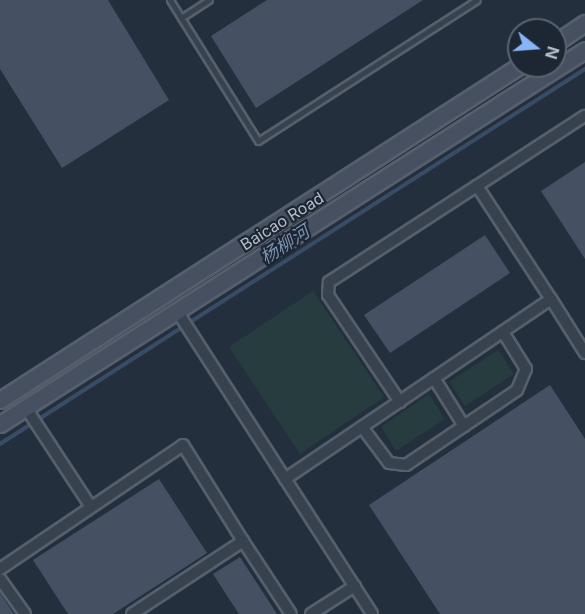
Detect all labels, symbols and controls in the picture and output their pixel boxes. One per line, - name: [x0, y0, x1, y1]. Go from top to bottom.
- north arrow: [507, 18, 567, 78]
- text: N: [541, 44, 564, 61]
- street label: Baicao Road: [237, 188, 327, 254]
- water label: 杨柳河: [256, 221, 314, 269]

